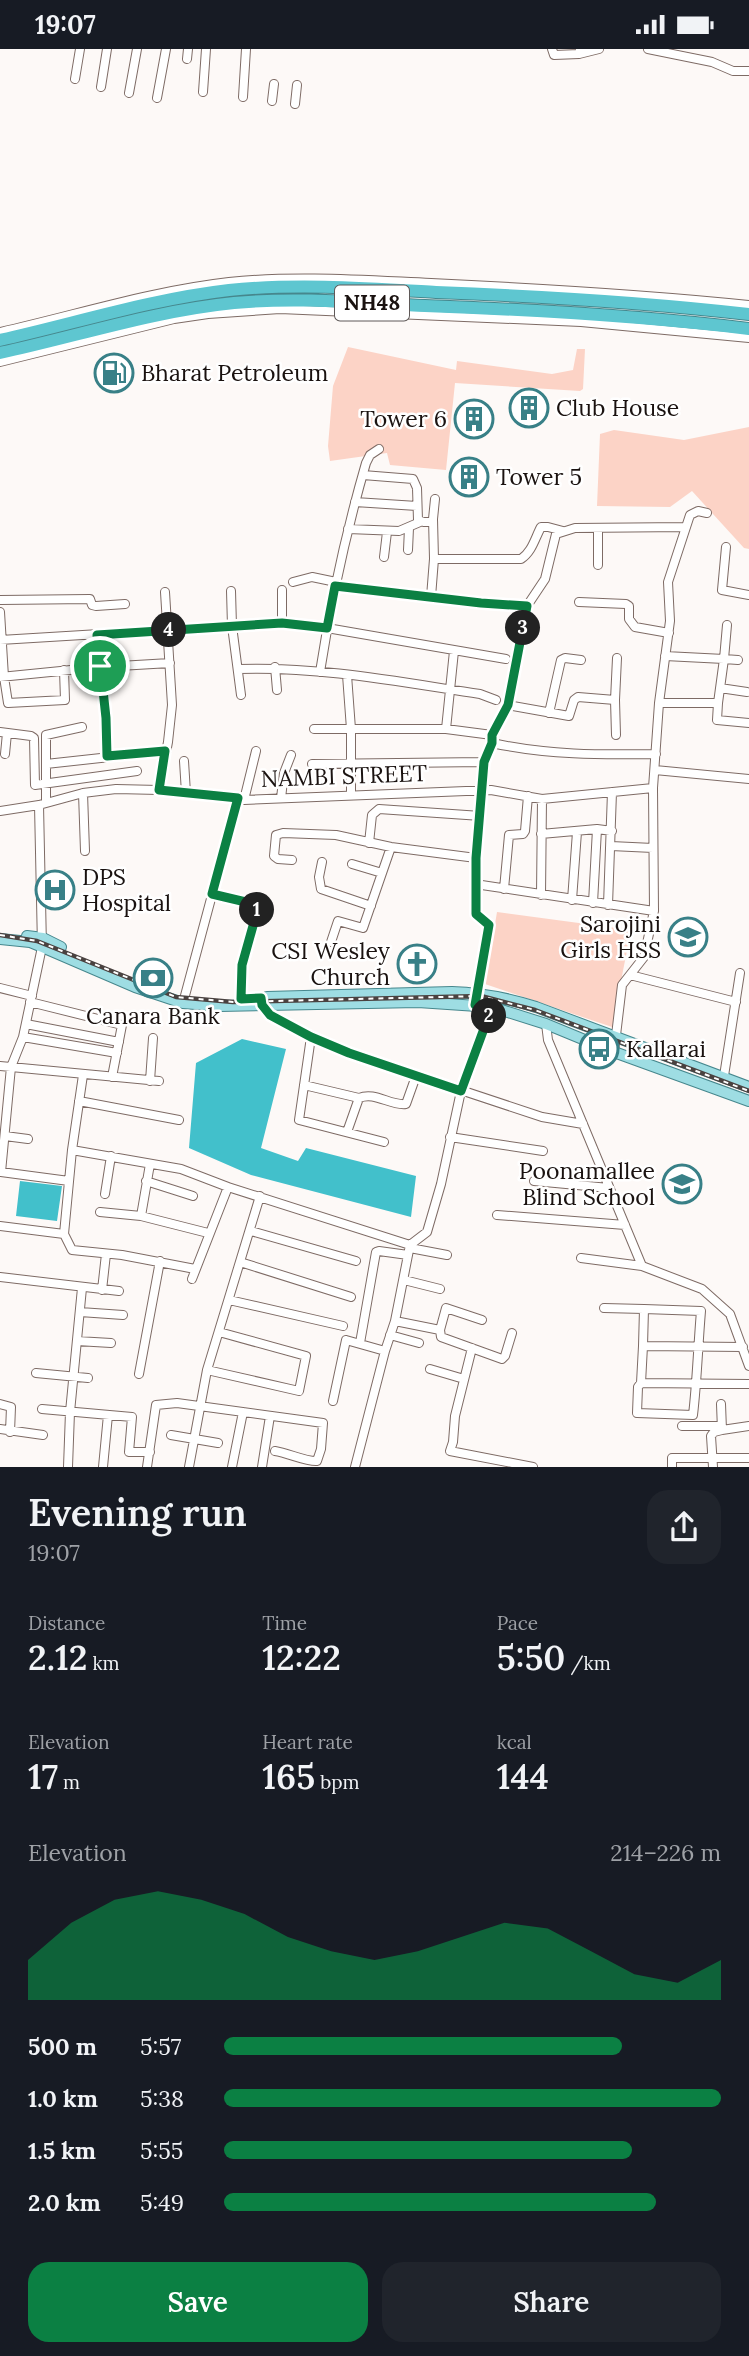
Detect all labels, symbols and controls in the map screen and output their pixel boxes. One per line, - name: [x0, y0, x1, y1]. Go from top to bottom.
- text: 19:07: [35, 8, 96, 41]
- road number: NH48: [335, 285, 409, 321]
- fuel station icon: Bharat Petroleum: [93, 352, 135, 394]
- place label: Bharat Petroleum: [141, 358, 328, 387]
- building icon: Club House: [508, 387, 550, 429]
- place label: Club House: [556, 393, 679, 422]
- building icon: Tower 6: [453, 398, 495, 440]
- place label: Tower 6: [360, 404, 447, 433]
- building icon: Tower 5: [448, 456, 490, 498]
- place label: Tower 5: [496, 462, 582, 491]
- pin: 3: [505, 611, 540, 645]
- pin: 4: [152, 613, 186, 647]
- text: 3: [517, 615, 528, 639]
- text: 4: [163, 617, 174, 641]
- pin: [70, 636, 130, 696]
- icon: arrive: [81, 647, 119, 685]
- street label: NAMBI STREET: [260, 758, 428, 793]
- place label: DPS Hospital: [82, 862, 171, 917]
- hospital icon: DPS Hospital: [34, 869, 76, 911]
- pin: 1: [240, 893, 274, 927]
- text: 1: [253, 897, 260, 921]
- place label: Sarojini Girls HSS: [560, 909, 661, 964]
- school or university icon: Sarojini Girls HSS: [667, 916, 709, 958]
- place label: CSI Wesley Church: [271, 936, 391, 991]
- church icon: CSI Wesley Church: [396, 943, 438, 985]
- bank icon: Canara Bank: [132, 957, 174, 999]
- pin: 2: [472, 999, 506, 1033]
- place label: Canara Bank: [86, 1001, 221, 1030]
- text: 2: [483, 1003, 494, 1027]
- bus stop icon: Kallarai: [578, 1028, 620, 1070]
- place label: Kallarai: [626, 1034, 706, 1063]
- place label: Poonamallee Blind School: [519, 1156, 655, 1211]
- school or university icon: Poonamallee Blind School: [661, 1163, 703, 1205]
- text: Evening run: [28, 1488, 247, 1536]
- button: share: [647, 1490, 721, 1564]
- text: 19:07: [28, 1538, 80, 1567]
- text: Distance: [28, 1611, 105, 1635]
- text: Time: [262, 1611, 307, 1635]
- text: Pace: [497, 1611, 538, 1635]
- text: 2.12: [28, 1635, 87, 1680]
- text: 12:22: [262, 1635, 341, 1680]
- text: 5:50: [497, 1635, 565, 1680]
- text: km: [87, 1651, 120, 1675]
- text: /km: [565, 1651, 611, 1675]
- text: Elevation: [28, 1730, 110, 1754]
- text: Heart rate: [262, 1730, 353, 1754]
- text: kcal: [497, 1730, 532, 1754]
- text: 17: [28, 1754, 58, 1799]
- text: 165: [262, 1754, 315, 1799]
- text: 144: [497, 1754, 549, 1799]
- text: m: [58, 1770, 80, 1794]
- text: bpm: [315, 1770, 360, 1794]
- text: Elevation: [28, 1838, 127, 1867]
- text: 214–226 m: [610, 1838, 721, 1867]
- text: 500 m: [28, 2032, 97, 2061]
- text: 5:57: [140, 2032, 181, 2061]
- text: 1.0 km: [28, 2084, 98, 2113]
- text: 5:38: [140, 2084, 184, 2113]
- text: 1.5 km: [28, 2136, 96, 2165]
- text: 5:55: [140, 2136, 183, 2165]
- text: 2.0 km: [28, 2188, 101, 2217]
- text: 5:49: [140, 2188, 184, 2217]
- button: Save: [28, 2262, 368, 2342]
- button: Share: [382, 2262, 721, 2342]

